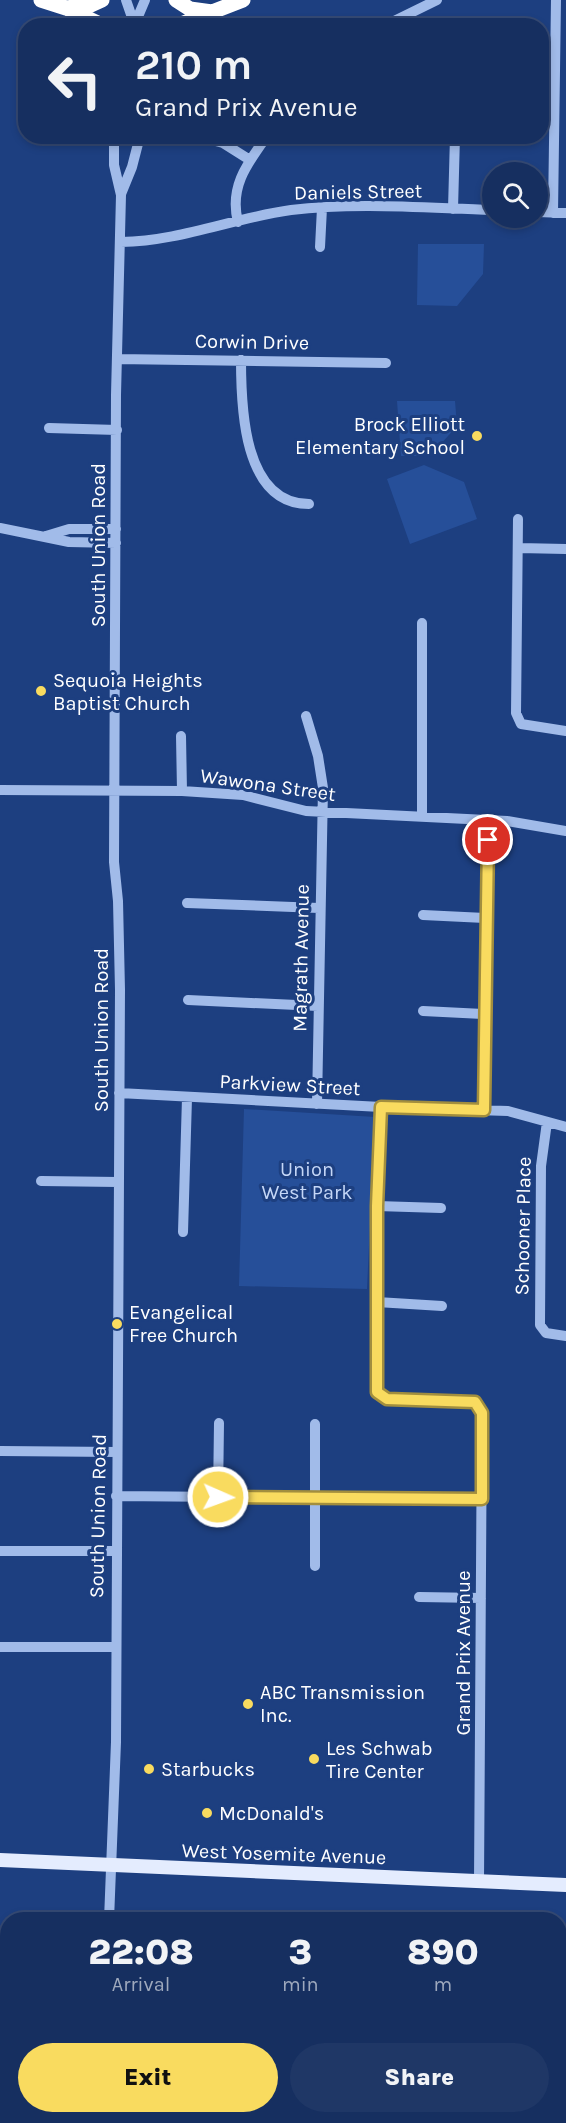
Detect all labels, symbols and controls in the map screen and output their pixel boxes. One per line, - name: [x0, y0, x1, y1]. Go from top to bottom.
- text: 210 m: [135, 40, 252, 90]
- icon: left: [36, 42, 114, 120]
- text: Grand Prix Avenue: [135, 91, 358, 123]
- map controls: [482, 162, 548, 228]
- button: search: [482, 162, 548, 228]
- street label: Daniels Street: [294, 179, 423, 205]
- street label: Corwin Drive: [195, 330, 309, 354]
- place label: Brock Elliott Elementary School: [295, 413, 465, 459]
- marker: Brock Elliott Elementary School: [470, 429, 484, 443]
- street label: South Union Road: [87, 463, 110, 627]
- place label: Sequoia Heights Baptist Church: [53, 669, 203, 715]
- marker: Sequoia Heights Baptist Church: [34, 684, 48, 698]
- street label: Wawona Street: [199, 764, 338, 806]
- pin: [462, 814, 513, 865]
- icon: arrive: [471, 823, 504, 856]
- street label: Magrath Avenue: [288, 884, 314, 1032]
- street label: South Union Road: [90, 948, 113, 1112]
- street label: Parkview Street: [219, 1070, 361, 1100]
- street label: Schooner Place: [510, 1156, 536, 1296]
- park label: Union West Park: [262, 1158, 352, 1204]
- place label: Evangelical Free Church: [129, 1301, 238, 1347]
- marker: Evangelical Free Church: [110, 1317, 124, 1331]
- street label: South Union Road: [85, 1434, 111, 1598]
- position arrow: [186, 1465, 250, 1529]
- street label: Grand Prix Avenue: [452, 1571, 475, 1735]
- place label: ABC Transmission Inc.: [260, 1681, 425, 1727]
- marker: ABC Transmission Inc.: [241, 1697, 255, 1711]
- place label: Les Schwab Tire Center: [326, 1737, 433, 1783]
- marker: Les Schwab Tire Center: [307, 1752, 321, 1766]
- place label: Starbucks: [161, 1758, 255, 1781]
- marker: Starbucks: [142, 1762, 156, 1776]
- place label: McDonald's: [219, 1802, 324, 1825]
- marker: McDonald's: [200, 1806, 214, 1820]
- street label: West Yosemite Avenue: [181, 1839, 387, 1869]
- text: 22:08: [88, 1931, 194, 1973]
- text: 3: [289, 1931, 312, 1973]
- text: 890: [407, 1931, 479, 1973]
- text: Arrival: [112, 1973, 170, 1996]
- text: min: [282, 1973, 319, 1996]
- text: m: [433, 1973, 452, 1996]
- button: Exit: [18, 2043, 278, 2112]
- button: Share: [290, 2043, 549, 2112]

